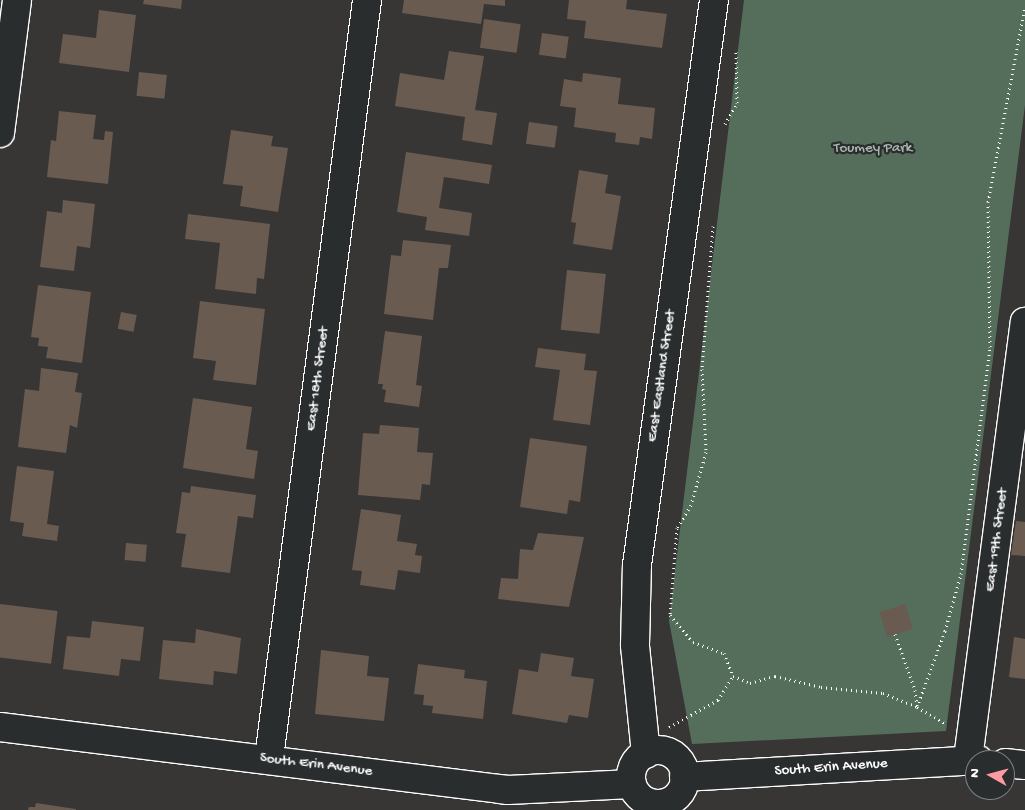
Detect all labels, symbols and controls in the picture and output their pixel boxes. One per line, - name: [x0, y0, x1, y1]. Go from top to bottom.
- park label: Toumey Park: [834, 140, 912, 158]
- street label: East Eastland Street: [644, 309, 680, 443]
- street label: East 18th Street: [303, 326, 333, 432]
- street label: East 19th Street: [982, 487, 1012, 593]
- street label: South Erin Avenue: [259, 749, 373, 781]
- north arrow: [965, 750, 1015, 800]
- street label: South Erin Avenue: [774, 755, 888, 781]
- text: N: [967, 768, 985, 779]

